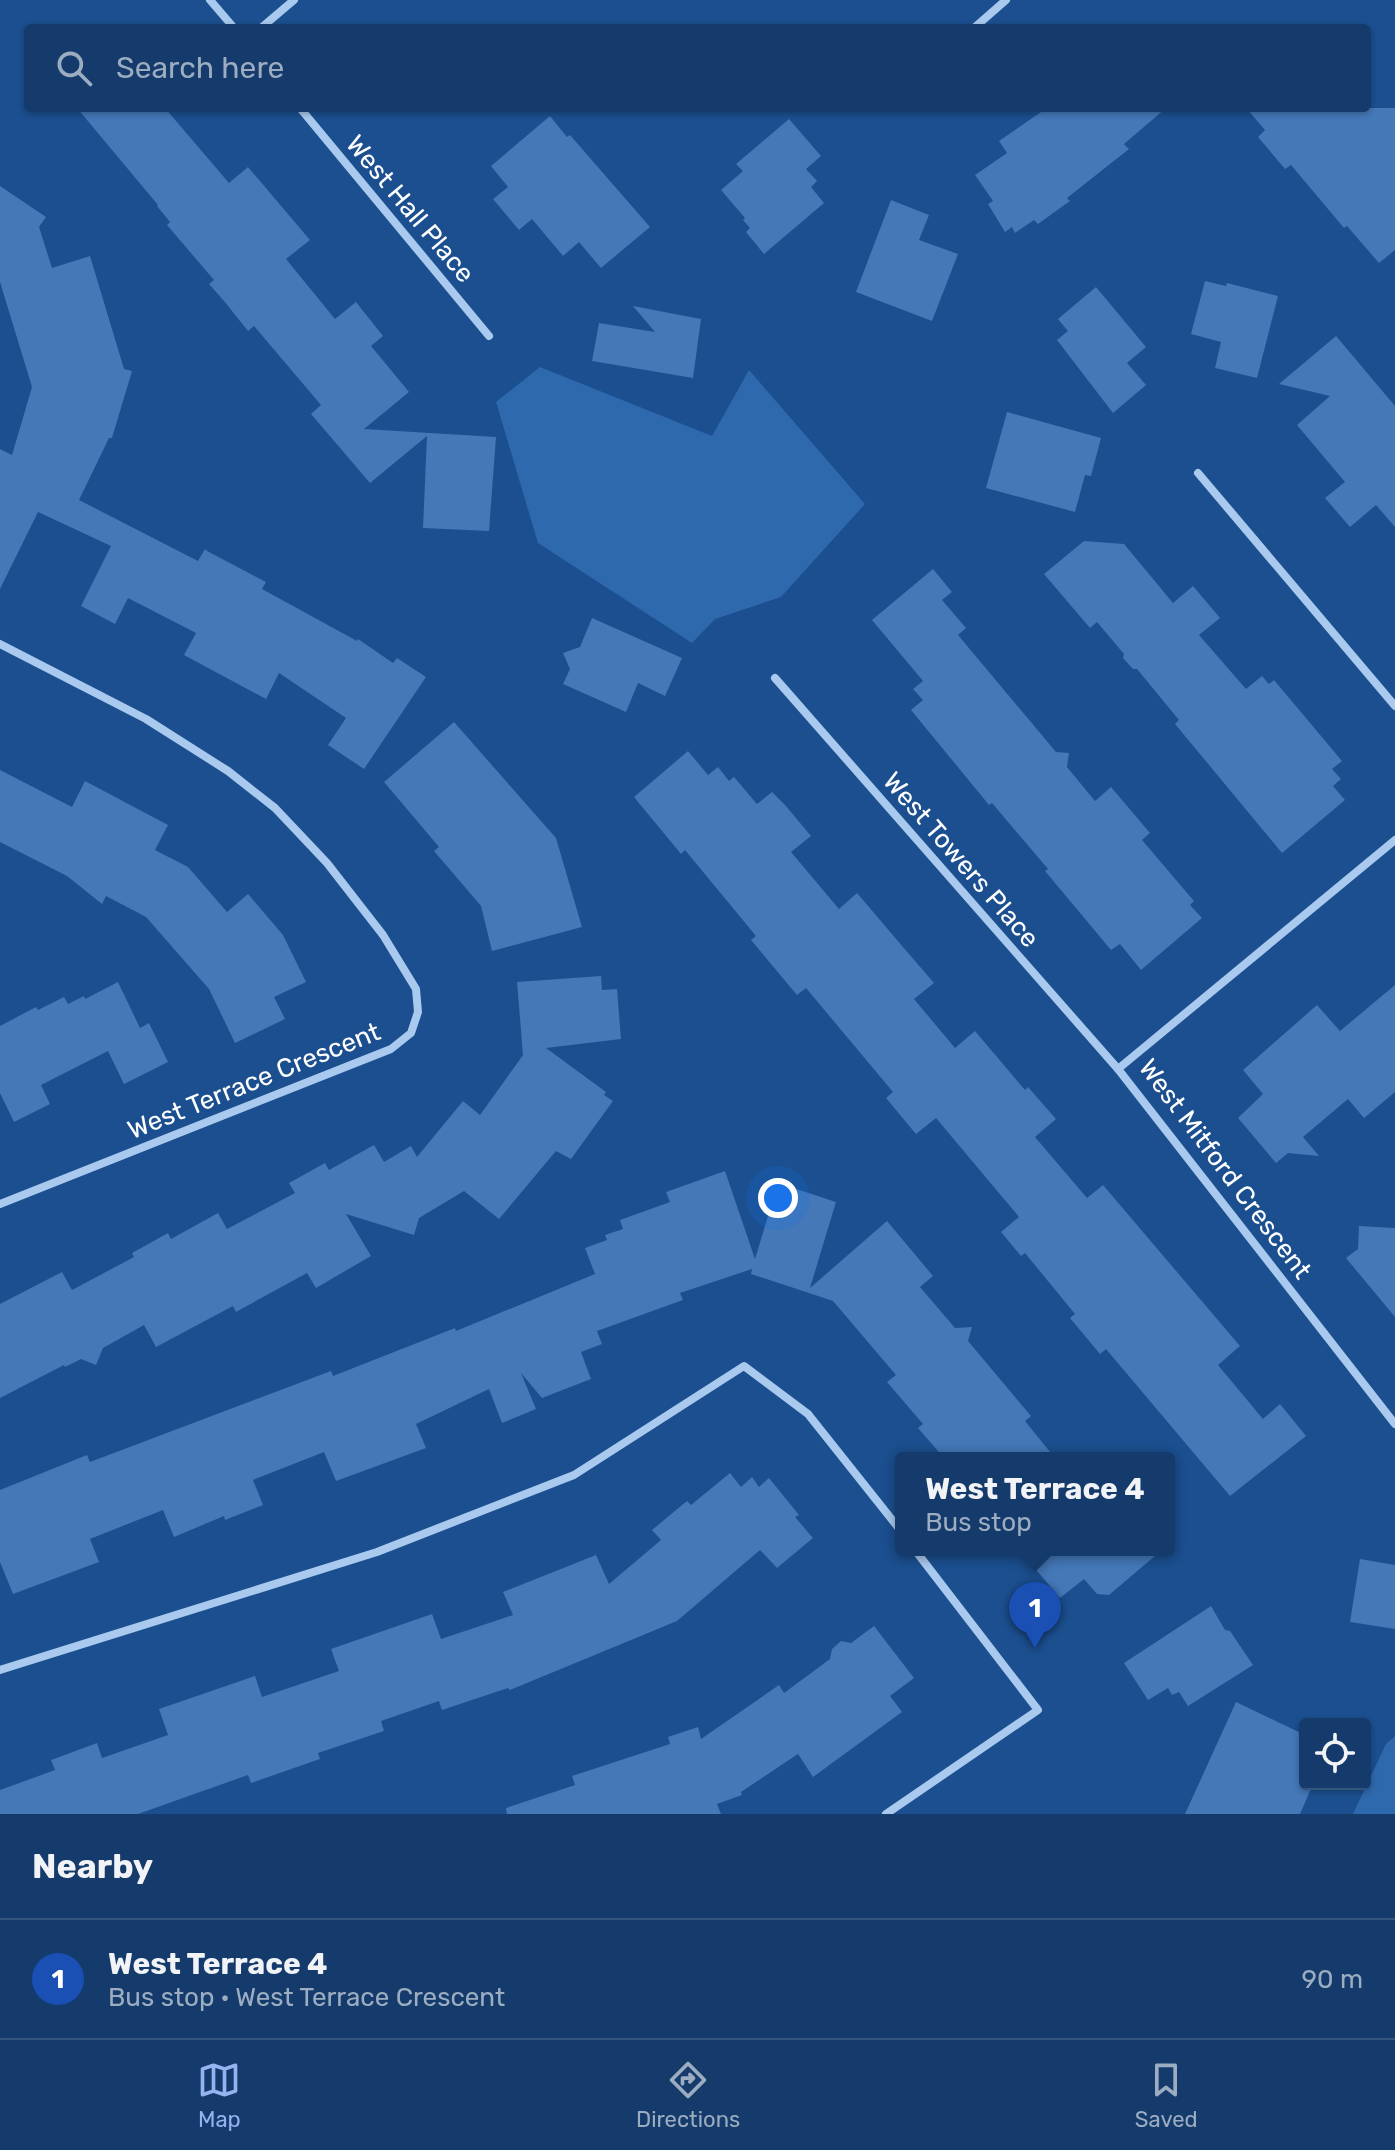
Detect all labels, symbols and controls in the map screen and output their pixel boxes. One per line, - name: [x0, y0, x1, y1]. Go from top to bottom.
- search box: [24, 24, 1371, 112]
- icon: search: [52, 46, 96, 90]
- text: Search here: [116, 50, 284, 86]
- street label: West Hall Place: [339, 129, 481, 289]
- street label: West Towers Place: [876, 766, 1046, 954]
- street label: West Terrace Crescent: [123, 1016, 385, 1146]
- street label: West Mitford Crescent: [1132, 1053, 1318, 1285]
- your location: [758, 1178, 798, 1218]
- popup: [895, 1452, 1175, 1556]
- text: West Terrace 4: [925, 1471, 1145, 1507]
- text: Bus stop: [925, 1507, 1032, 1538]
- pin: 1: [1009, 1582, 1061, 1648]
- map controls: [1299, 1718, 1371, 1790]
- button: locate: [1299, 1718, 1371, 1790]
- text: Nearby: [32, 1846, 153, 1887]
- text: West Terrace 4: [108, 1946, 328, 1982]
- text: 1: [52, 1964, 64, 1995]
- text: 90 m: [1302, 1964, 1363, 1995]
- text: Bus stop · West Terrace Crescent: [108, 1982, 505, 2013]
- tab: Map: [197, 2058, 241, 2133]
- tab: Directions: [636, 2058, 740, 2133]
- tab: Saved: [1135, 2058, 1198, 2133]

